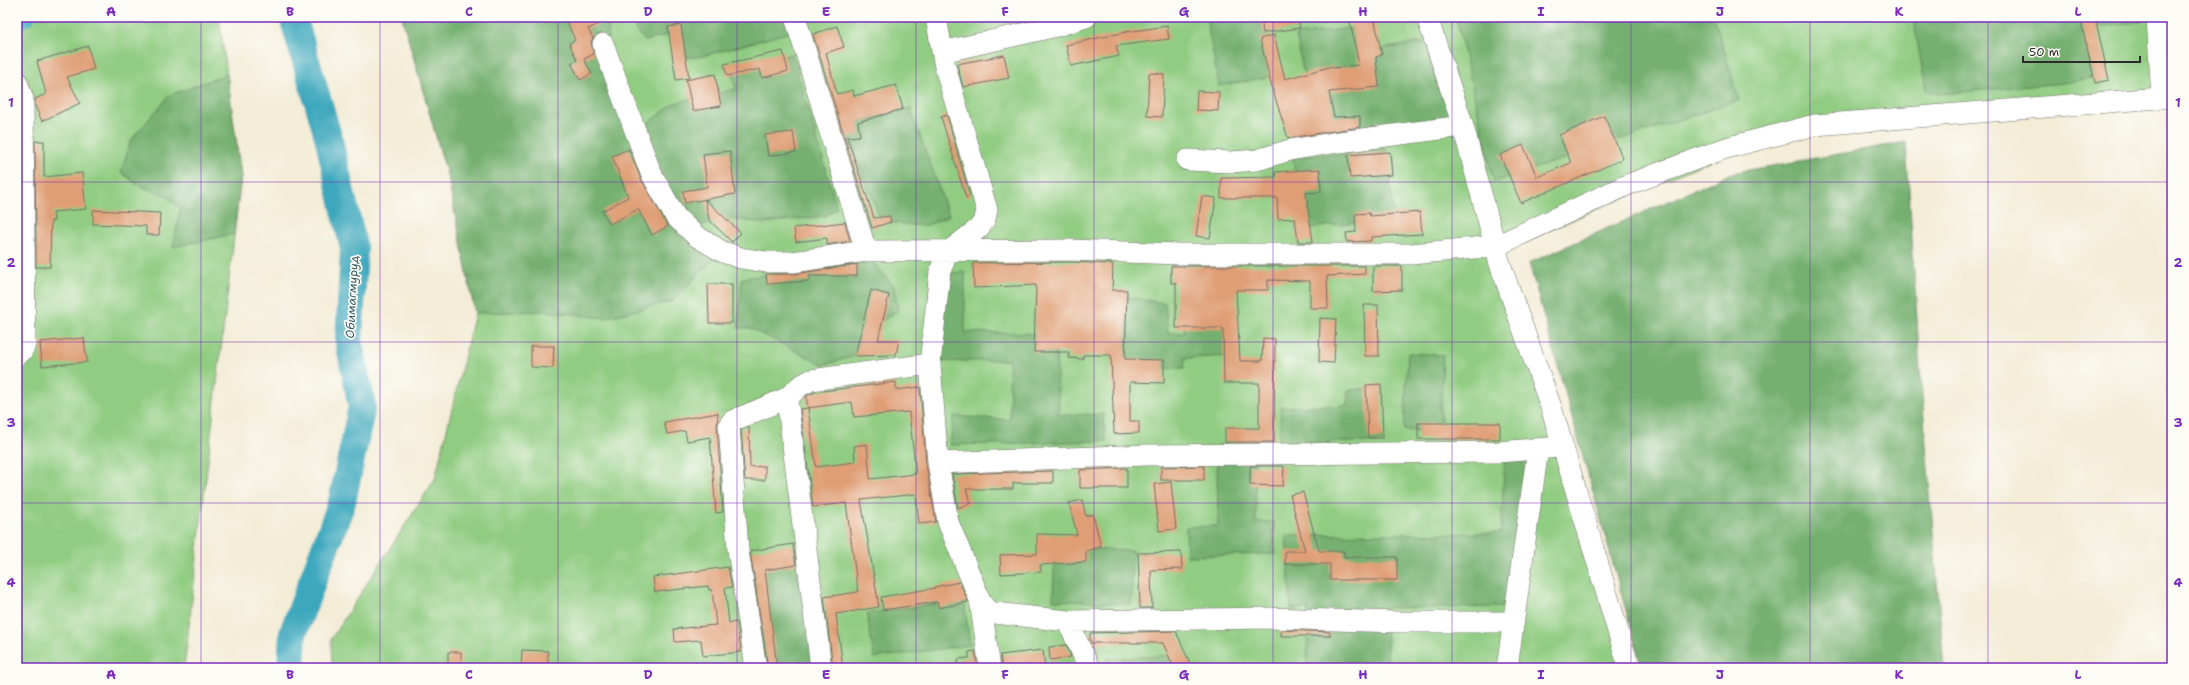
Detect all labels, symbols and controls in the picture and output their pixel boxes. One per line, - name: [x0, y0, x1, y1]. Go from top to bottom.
- text: A: [106, 3, 116, 20]
- text: B: [286, 3, 294, 20]
- text: C: [465, 3, 473, 20]
- text: D: [643, 3, 653, 20]
- text: E: [822, 3, 831, 20]
- text: F: [1001, 3, 1009, 20]
- text: G: [1179, 3, 1190, 20]
- text: H: [1358, 3, 1368, 20]
- text: I: [1537, 3, 1545, 20]
- text: J: [1716, 3, 1724, 20]
- text: K: [1895, 3, 1904, 20]
- text: L: [2074, 3, 2082, 20]
- scale bar: [2023, 38, 2140, 64]
- text: 50 m: [2029, 44, 2059, 60]
- text: 1: [8, 94, 14, 111]
- text: 1: [2175, 94, 2181, 111]
- text: 2: [6, 254, 16, 271]
- text: 2: [2173, 254, 2183, 271]
- water label: Обимагмуруд: [342, 255, 362, 339]
- text: 3: [6, 414, 16, 431]
- text: 3: [2173, 414, 2183, 431]
- text: 4: [6, 574, 16, 591]
- text: 4: [2173, 574, 2183, 591]
- text: A: [106, 666, 116, 683]
- text: B: [286, 666, 294, 683]
- text: C: [465, 666, 473, 683]
- text: D: [643, 666, 653, 683]
- text: E: [822, 666, 831, 683]
- text: F: [1001, 666, 1009, 683]
- text: G: [1179, 666, 1190, 683]
- text: H: [1358, 666, 1368, 683]
- text: I: [1537, 666, 1545, 683]
- text: J: [1716, 666, 1724, 683]
- text: K: [1895, 666, 1904, 683]
- text: L: [2074, 666, 2082, 683]

